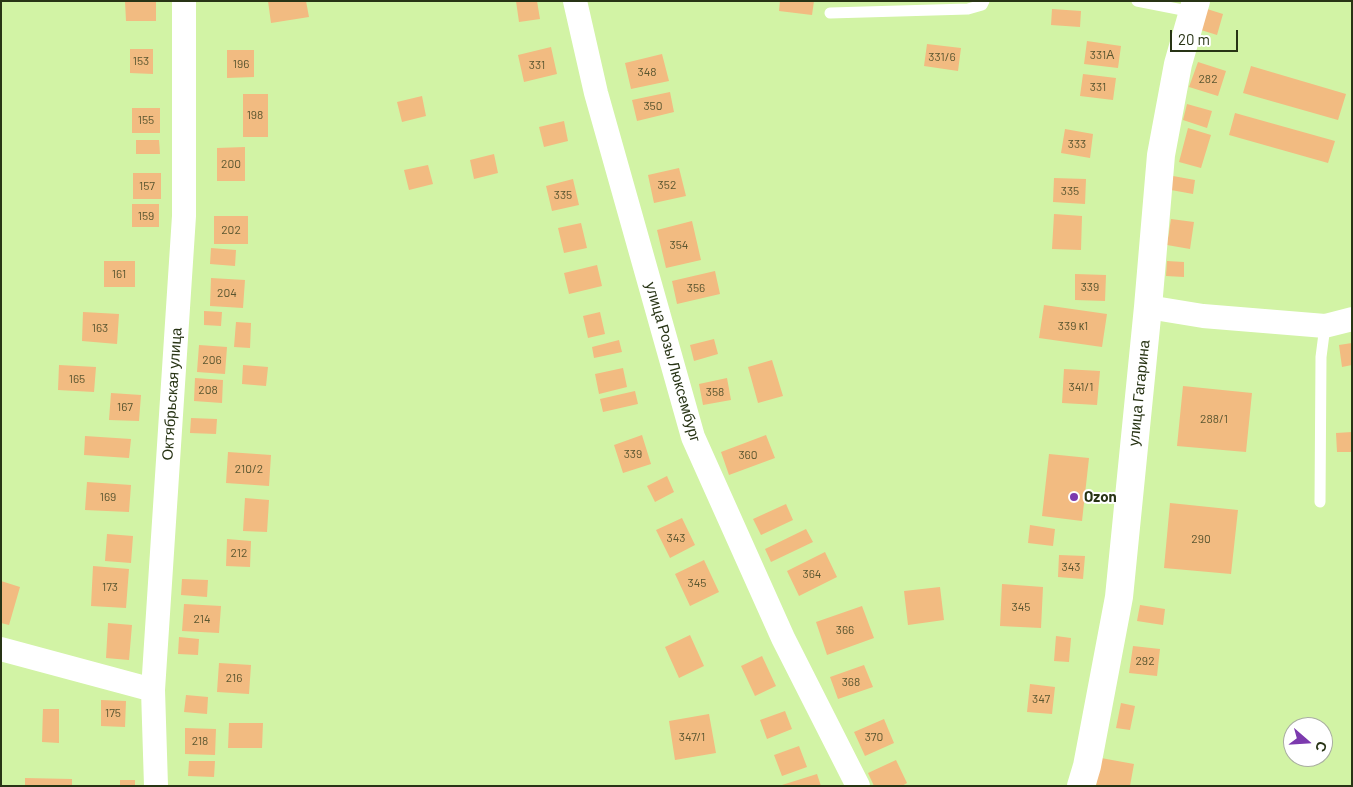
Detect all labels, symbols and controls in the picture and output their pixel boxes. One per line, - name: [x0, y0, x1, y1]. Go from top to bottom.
- scale bar: [1173, 20, 1240, 52]
- text: 20 m: [1178, 30, 1210, 48]
- house number: 331А: [1090, 48, 1114, 62]
- house number: 331/6: [928, 50, 956, 64]
- house number: 153: [133, 54, 149, 68]
- house number: 196: [233, 57, 249, 71]
- house number: 331: [529, 58, 545, 72]
- house number: 348: [637, 65, 657, 79]
- house number: 282: [1198, 72, 1218, 86]
- house number: 331: [1090, 80, 1106, 94]
- house number: 350: [643, 99, 663, 113]
- house number: 198: [247, 108, 263, 122]
- house number: 155: [138, 113, 154, 127]
- house number: 333: [1068, 137, 1086, 151]
- house number: 200: [221, 157, 241, 171]
- house number: 352: [658, 178, 676, 192]
- house number: 157: [139, 179, 155, 193]
- house number: 335: [1061, 184, 1079, 198]
- house number: 335: [554, 188, 572, 202]
- house number: 159: [138, 209, 154, 223]
- house number: 202: [221, 223, 241, 237]
- house number: 354: [670, 238, 688, 252]
- house number: 161: [112, 267, 126, 281]
- street label: улица Розы Люксембург: [642, 280, 704, 444]
- house number: 339: [1081, 280, 1099, 294]
- house number: 356: [687, 281, 705, 295]
- house number: 204: [217, 286, 237, 300]
- house number: 339 к1: [1058, 319, 1088, 333]
- house number: 163: [92, 321, 108, 335]
- street label: Октябрьская улица: [158, 327, 186, 461]
- street label: улица Гагарина: [1124, 339, 1154, 447]
- house number: 206: [202, 353, 222, 367]
- house number: 165: [69, 372, 85, 386]
- house number: 341/1: [1069, 380, 1093, 394]
- house number: 208: [198, 383, 218, 397]
- house number: 358: [706, 385, 724, 399]
- house number: 167: [117, 400, 133, 414]
- house number: 288/1: [1200, 412, 1228, 426]
- house number: 339: [624, 447, 642, 461]
- house number: 360: [738, 448, 758, 462]
- house number: 210/2: [235, 462, 263, 476]
- place label: Ozon: [1084, 488, 1117, 506]
- house number: 169: [100, 490, 116, 504]
- marker: Ozon: [1068, 491, 1080, 503]
- house number: 343: [667, 531, 685, 545]
- house number: 290: [1191, 532, 1211, 546]
- house number: 212: [231, 546, 247, 560]
- house number: 343: [1062, 560, 1080, 574]
- house number: 364: [803, 567, 821, 581]
- house number: 345: [688, 576, 706, 590]
- house number: 173: [102, 580, 118, 594]
- house number: 345: [1012, 600, 1030, 614]
- house number: 214: [193, 612, 211, 626]
- house number: 366: [836, 623, 854, 637]
- house number: 292: [1135, 654, 1155, 668]
- house number: 216: [226, 671, 242, 685]
- house number: 368: [842, 675, 860, 689]
- house number: 347: [1032, 692, 1050, 706]
- house number: 175: [105, 706, 121, 720]
- north arrow: [1283, 717, 1333, 767]
- house number: 347/1: [679, 730, 705, 744]
- house number: 370: [865, 730, 883, 744]
- house number: 218: [192, 734, 208, 748]
- text: С: [1312, 739, 1331, 754]

